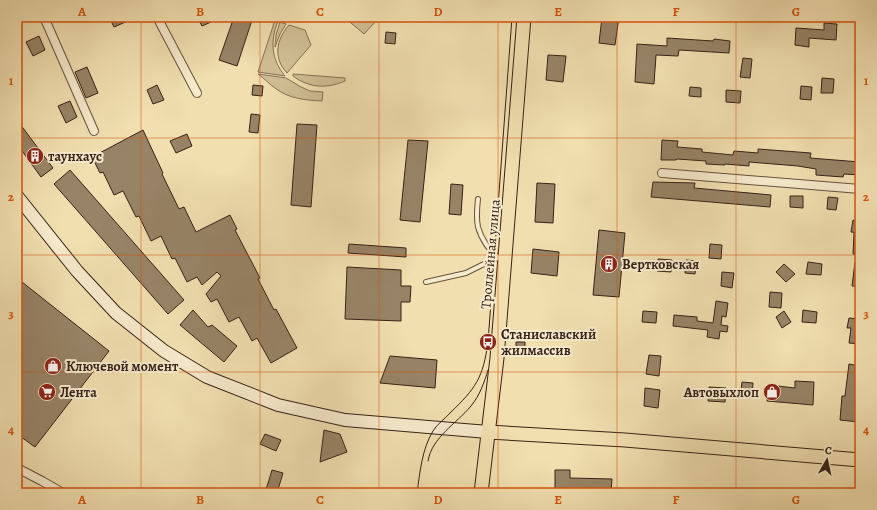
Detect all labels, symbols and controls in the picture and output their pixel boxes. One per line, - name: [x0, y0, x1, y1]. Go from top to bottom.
- text: A: [77, 3, 87, 20]
- text: B: [196, 3, 204, 20]
- text: C: [316, 3, 324, 20]
- text: D: [433, 3, 443, 20]
- text: E: [554, 3, 562, 20]
- text: F: [673, 3, 680, 20]
- text: G: [792, 3, 800, 20]
- text: 1: [9, 72, 14, 89]
- text: 1: [864, 72, 869, 89]
- building icon: таунхаус: [25, 146, 45, 166]
- place label: таунхаус: [48, 147, 102, 166]
- text: 2: [8, 188, 15, 205]
- text: 2: [863, 188, 870, 205]
- street label: Троллейная улица: [476, 198, 505, 310]
- building icon: Вертковская: [599, 254, 619, 274]
- place label: Вертковская: [622, 255, 699, 274]
- text: 3: [8, 305, 14, 322]
- text: 3: [863, 305, 869, 322]
- place label: Станиславский жилмассив: [501, 325, 596, 360]
- bus stop icon: Станиславский жилмассив: [478, 332, 498, 352]
- shop icon: Ключевой момент: [43, 356, 63, 376]
- place label: Ключевой момент: [66, 357, 179, 376]
- supermarket icon: Лента: [37, 382, 57, 402]
- shop icon: Автовыхлоп: [762, 382, 782, 402]
- place label: Лента: [60, 383, 97, 402]
- place label: Автовыхлоп: [683, 383, 759, 402]
- text: 4: [8, 421, 14, 438]
- text: 4: [863, 421, 869, 438]
- north arrow: [807, 440, 847, 480]
- text: С: [824, 443, 833, 459]
- text: A: [77, 491, 87, 508]
- text: B: [196, 491, 204, 508]
- text: C: [316, 491, 324, 508]
- text: D: [433, 491, 443, 508]
- text: E: [554, 491, 562, 508]
- text: F: [673, 491, 680, 508]
- text: G: [792, 491, 800, 508]

